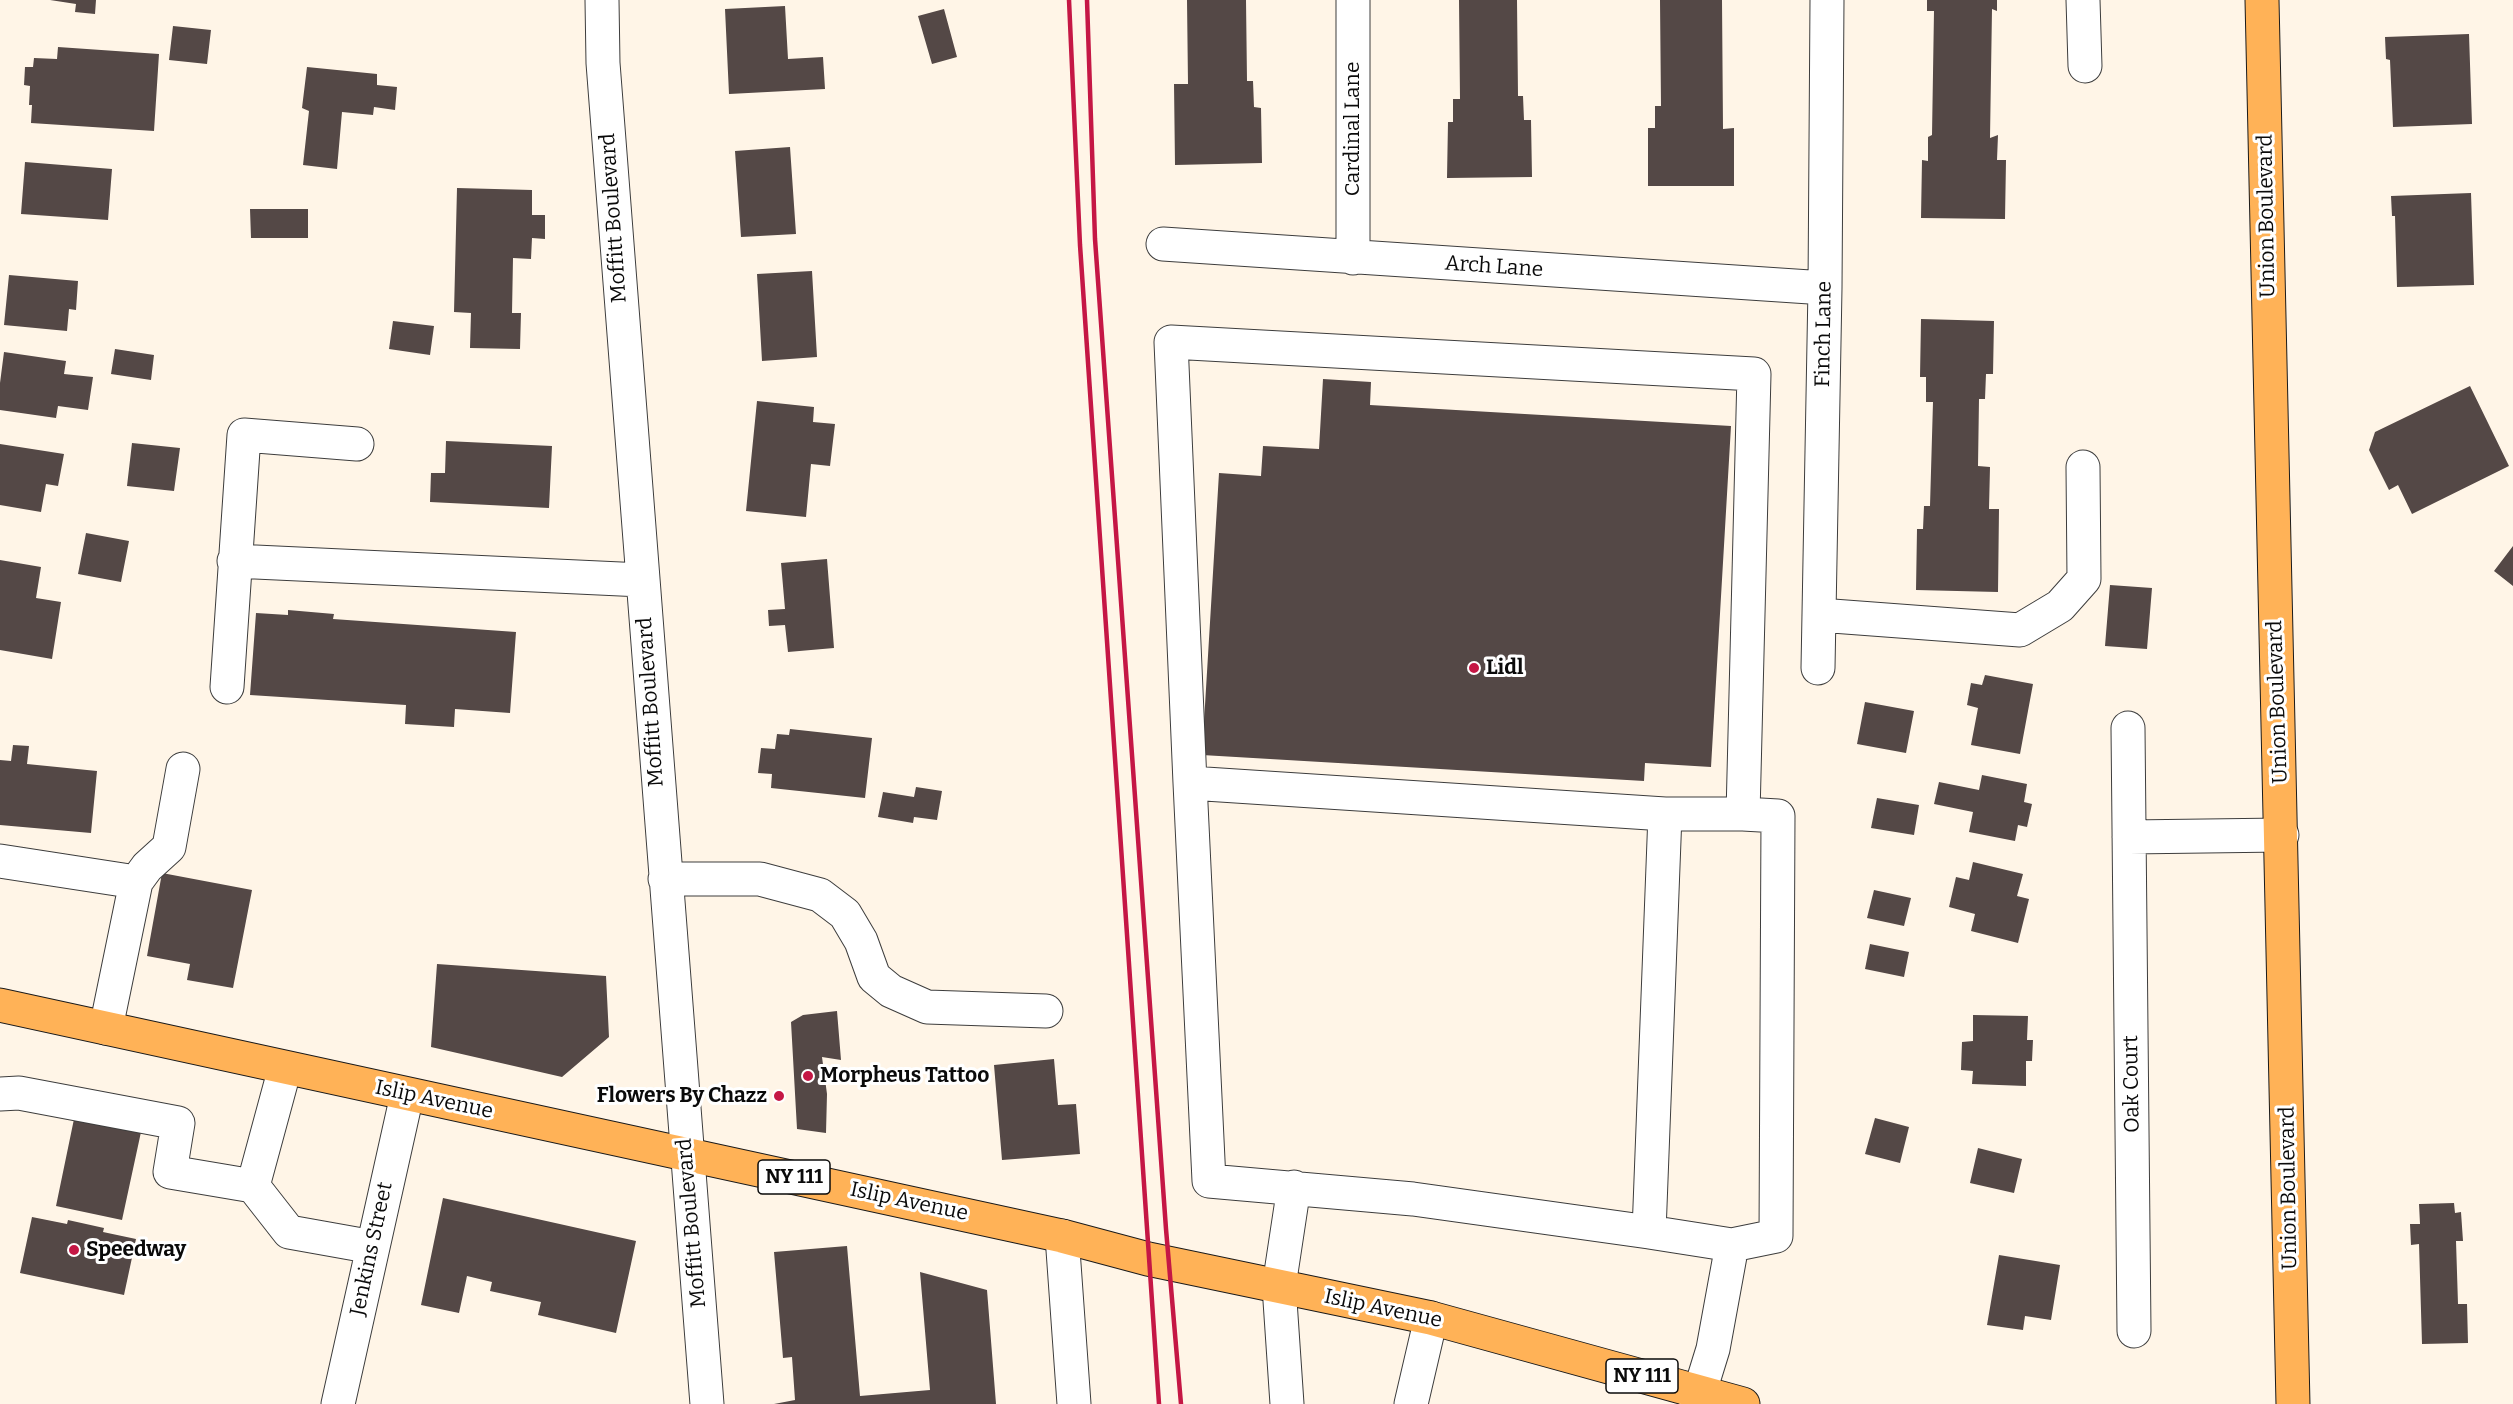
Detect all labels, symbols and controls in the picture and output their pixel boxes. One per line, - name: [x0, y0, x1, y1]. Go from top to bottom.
- street label: Cardinal Lane: [1340, 62, 1366, 196]
- street label: Moffitt Boulevard: [595, 132, 633, 304]
- street label: Union Boulevard: [2253, 134, 2281, 298]
- street label: Arch Lane: [1444, 251, 1544, 283]
- street label: Finch Lane: [1810, 281, 1838, 387]
- street label: Moffitt Boulevard: [632, 616, 670, 788]
- street label: Union Boulevard: [2263, 620, 2293, 784]
- place label: Lidl: [1486, 655, 1523, 681]
- marker: Lidl: [1467, 661, 1481, 675]
- street label: Oak Court: [2119, 1035, 2145, 1133]
- place label: Morpheus Tattoo: [820, 1063, 989, 1089]
- marker: Morpheus Tattoo: [801, 1069, 815, 1083]
- street label: Islip Avenue: [373, 1075, 495, 1125]
- place label: Flowers By Chazz: [597, 1083, 767, 1109]
- marker: Flowers By Chazz: [772, 1089, 786, 1103]
- street label: Union Boulevard: [2275, 1106, 2303, 1270]
- street label: Moffitt Boulevard: [672, 1137, 712, 1309]
- road number: NY 111: [758, 1160, 830, 1194]
- street label: Islip Avenue: [848, 1177, 970, 1227]
- street label: Jenkins Street: [346, 1180, 398, 1318]
- place label: Speedway: [86, 1237, 186, 1263]
- marker: Speedway: [67, 1243, 81, 1257]
- street label: Islip Avenue: [1322, 1284, 1444, 1334]
- road number: NY 111: [1606, 1359, 1678, 1393]

